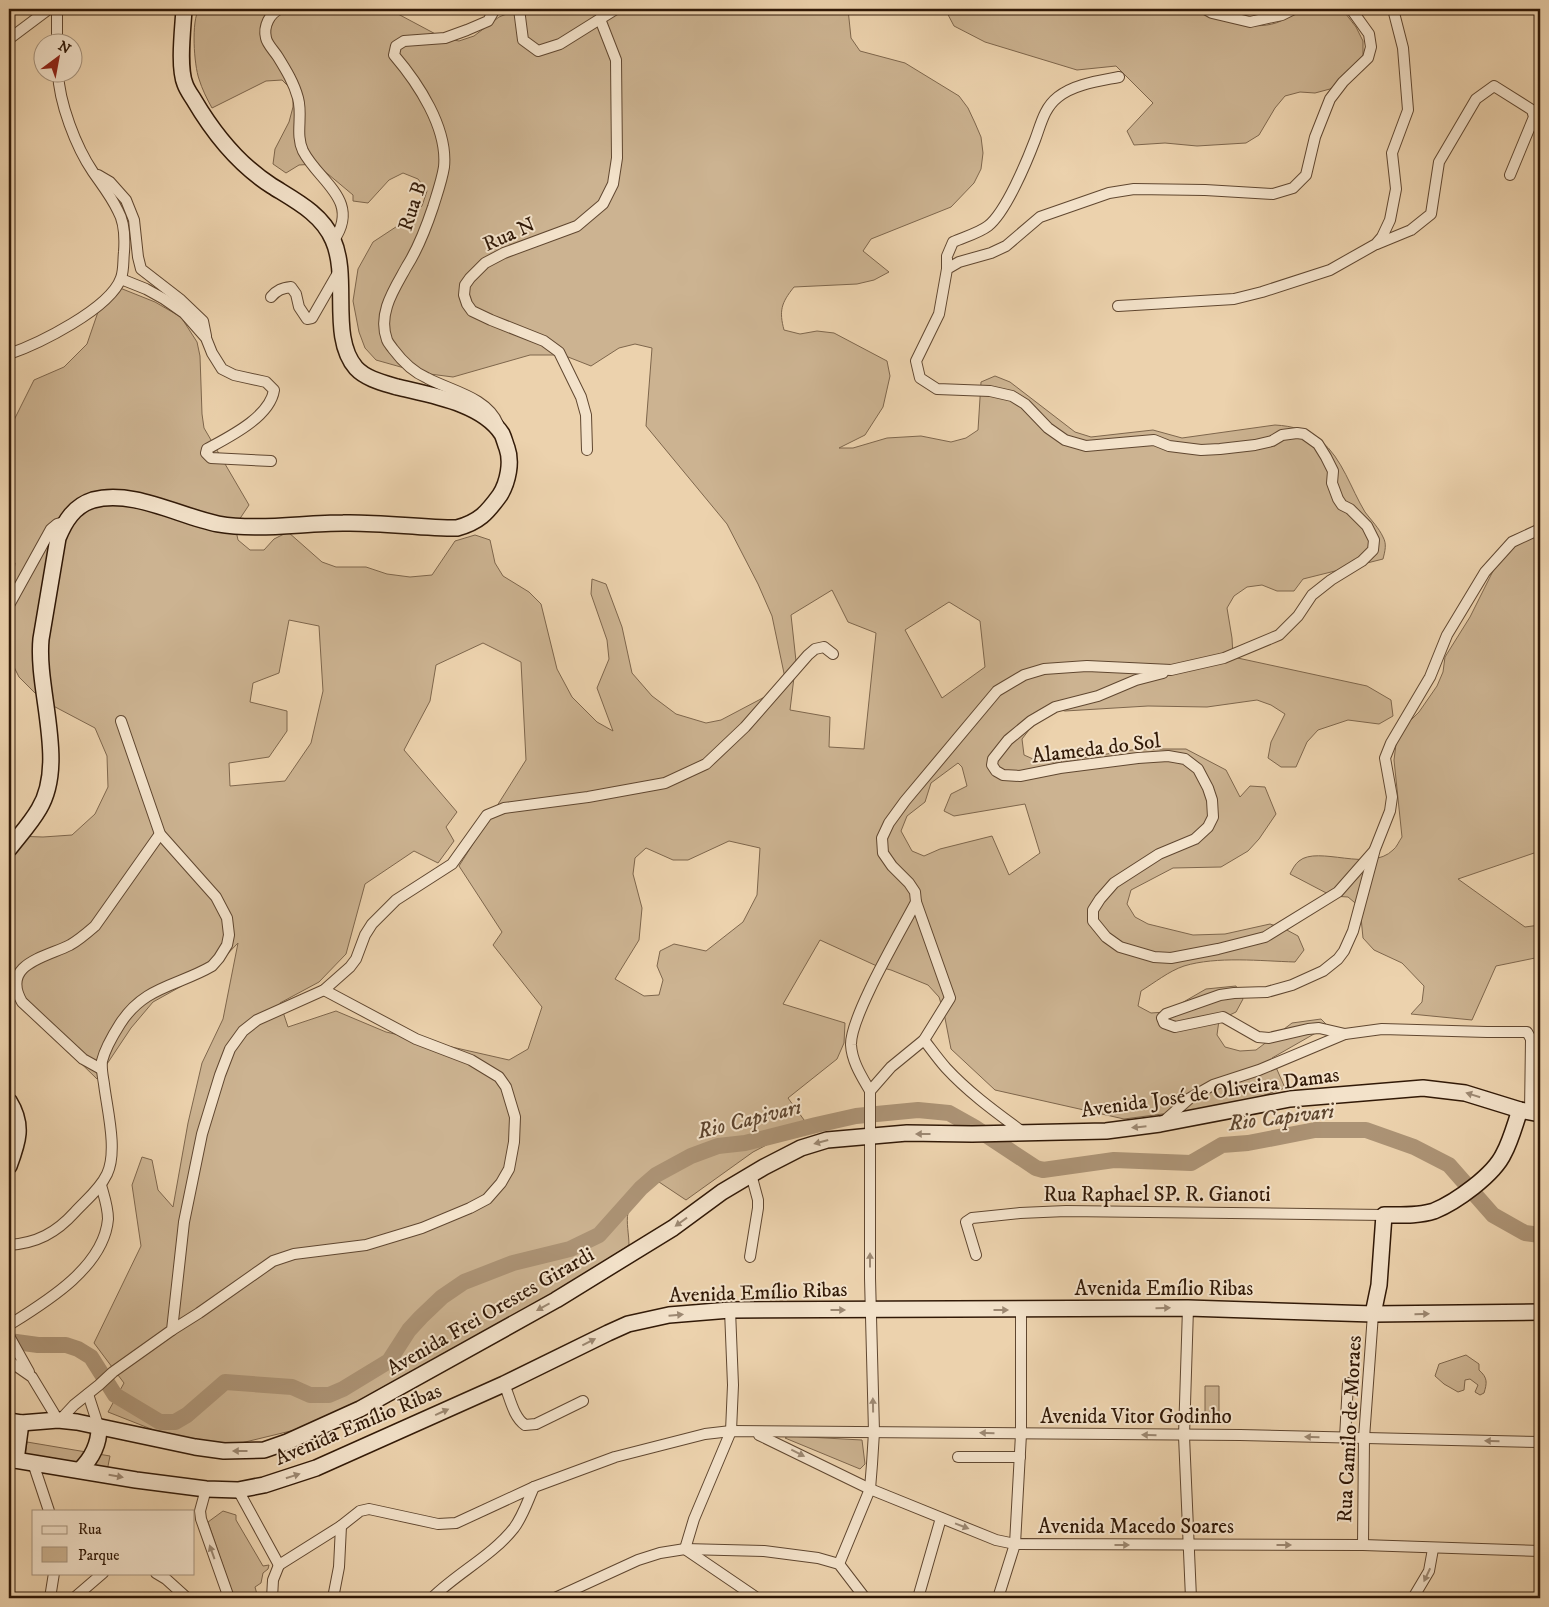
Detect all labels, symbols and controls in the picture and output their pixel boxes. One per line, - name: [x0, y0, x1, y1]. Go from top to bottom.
- north arrow: [32, 32, 82, 82]
- text: N: [55, 37, 74, 59]
- street label: Rua B: [393, 178, 433, 234]
- street label: Rua N: [479, 212, 540, 258]
- street label: Alameda do Sol: [1030, 728, 1163, 770]
- street label: Avenida José de Oliveira Damas: [1079, 1062, 1341, 1124]
- one-way arrow: [1465, 1091, 1480, 1099]
- water label: Rio Capivari: [694, 1093, 805, 1146]
- water label: Rio Capivari: [1226, 1097, 1337, 1137]
- one-way arrow: [1131, 1123, 1147, 1131]
- one-way arrow: [915, 1130, 931, 1138]
- one-way arrow: [814, 1138, 829, 1146]
- street label: Rua Raphael SP. R. Gianoti: [1043, 1182, 1271, 1208]
- one-way arrow: [674, 1217, 688, 1227]
- street label: Avenida Frei Orestes Girardi: [382, 1242, 599, 1382]
- one-way arrow: [865, 1252, 873, 1268]
- street label: Avenida Emílio Ribas: [1075, 1276, 1253, 1302]
- street label: Avenida Emílio Ribas: [668, 1277, 848, 1309]
- one-way arrow: [536, 1303, 549, 1312]
- one-way arrow: [1155, 1304, 1171, 1312]
- one-way arrow: [830, 1306, 846, 1314]
- one-way arrow: [993, 1306, 1009, 1314]
- one-way arrow: [1414, 1310, 1430, 1318]
- one-way arrow: [668, 1311, 684, 1319]
- street label: Rua Camilo de Moraes: [1332, 1335, 1368, 1523]
- one-way arrow: [582, 1338, 596, 1346]
- street label: Avenida Emílio Ribas: [271, 1378, 446, 1472]
- one-way arrow: [869, 1397, 877, 1413]
- street label: Avenida Vitor Godinho: [1040, 1404, 1232, 1430]
- one-way arrow: [435, 1408, 449, 1416]
- one-way arrow: [978, 1429, 994, 1437]
- one-way arrow: [1141, 1431, 1157, 1439]
- one-way arrow: [1303, 1433, 1319, 1441]
- one-way arrow: [1483, 1437, 1499, 1445]
- one-way arrow: [232, 1447, 248, 1455]
- one-way arrow: [791, 1449, 805, 1457]
- one-way arrow: [286, 1471, 301, 1479]
- one-way arrow: [108, 1473, 124, 1481]
- legend: [32, 1510, 195, 1574]
- street label: Avenida Macedo Soares: [1038, 1514, 1234, 1540]
- text: Rua: [78, 1520, 102, 1539]
- one-way arrow: [955, 1523, 969, 1531]
- one-way arrow: [1114, 1541, 1130, 1549]
- one-way arrow: [1277, 1541, 1293, 1549]
- one-way arrow: [208, 1545, 215, 1560]
- text: Parque: [78, 1546, 119, 1565]
- one-way arrow: [1422, 1568, 1430, 1582]

